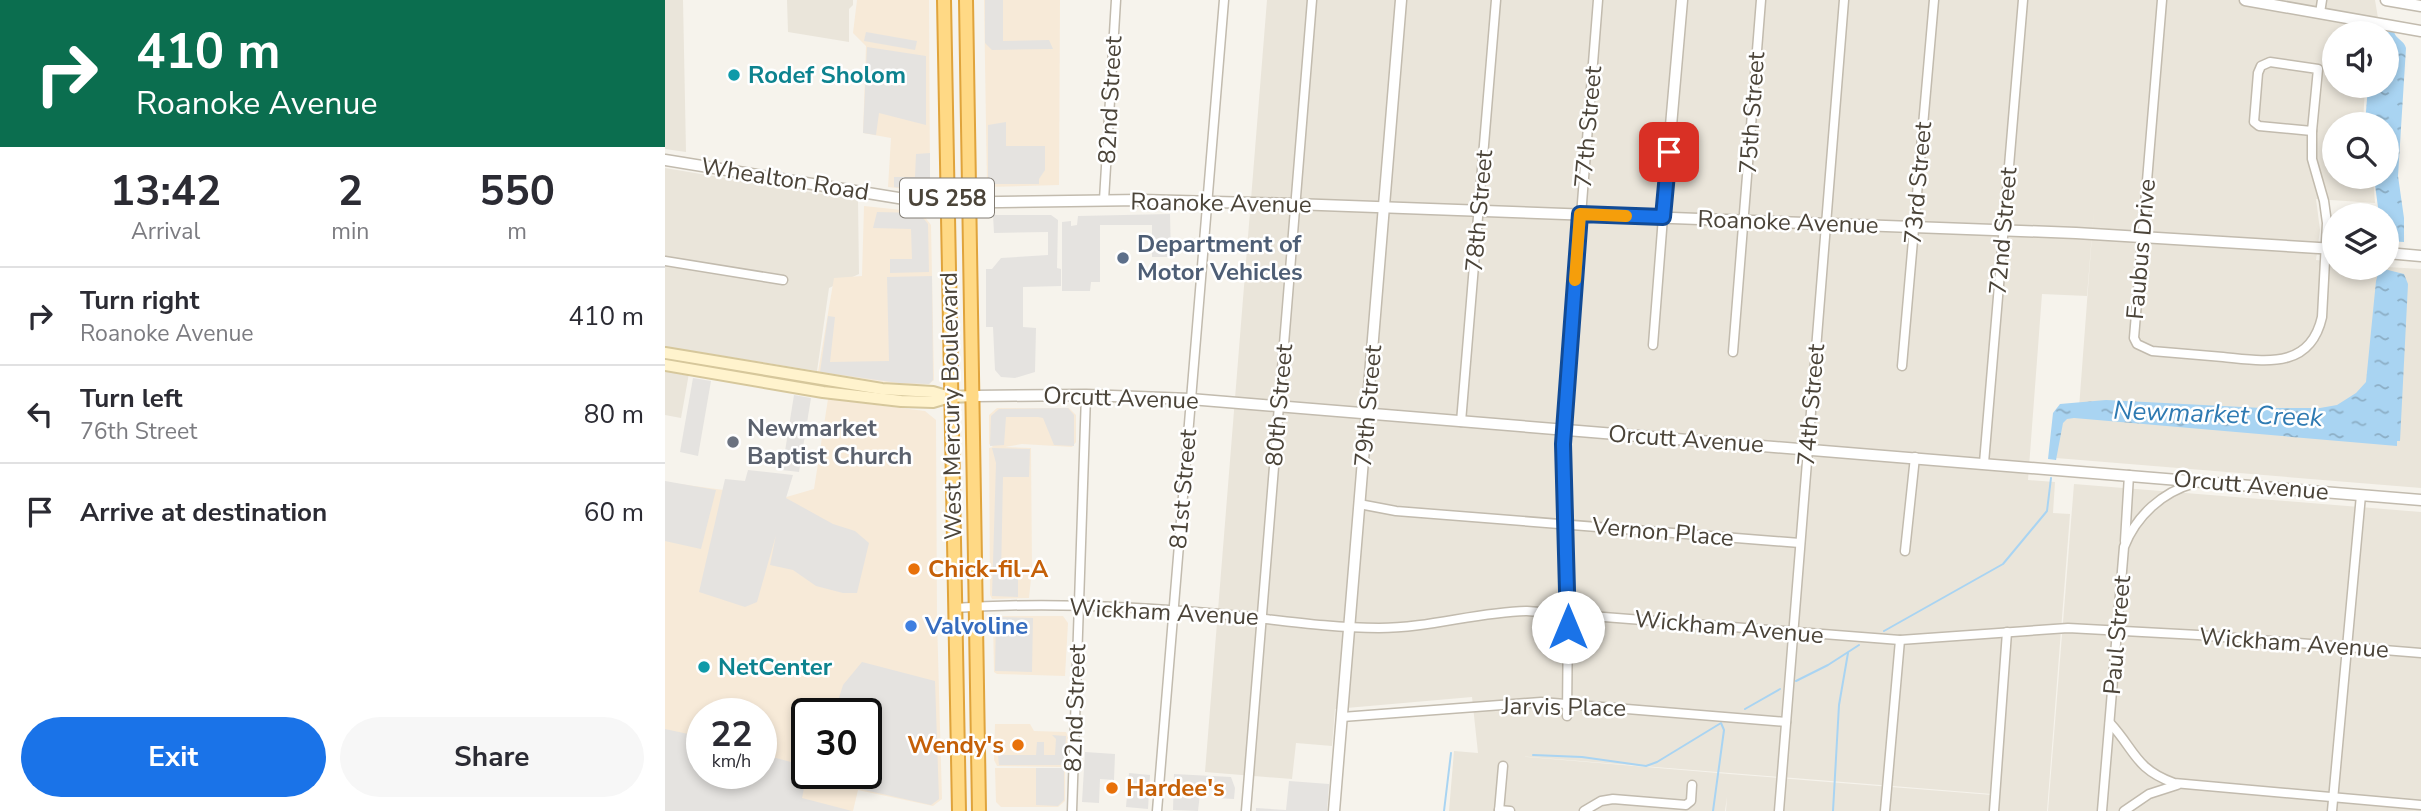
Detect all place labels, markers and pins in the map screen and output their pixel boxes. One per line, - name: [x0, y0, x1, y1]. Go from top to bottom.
- place label: Rodef Sholom: [748, 59, 906, 91]
- marker: Rodef Sholom: [726, 67, 742, 83]
- pin: [1639, 122, 1699, 182]
- place label: Department of Motor Vehicles: [1137, 228, 1303, 288]
- marker: Department of Motor Vehicles: [1115, 250, 1131, 266]
- place label: Newmarket Baptist Church: [747, 412, 912, 472]
- marker: Newmarket Baptist Church: [725, 434, 741, 450]
- place label: Chick-fil-A: [928, 553, 1049, 585]
- marker: Chick-fil-A: [906, 561, 922, 577]
- place label: Valvoline: [924, 610, 1028, 642]
- marker: Valvoline: [903, 618, 919, 634]
- place label: NetCenter: [718, 651, 833, 683]
- marker: NetCenter: [696, 659, 712, 675]
- place label: Wendy's: [907, 729, 1004, 761]
- marker: Wendy's: [1010, 737, 1026, 753]
- place label: Hardee's: [1126, 772, 1225, 804]
- marker: Hardee's: [1104, 780, 1120, 796]

